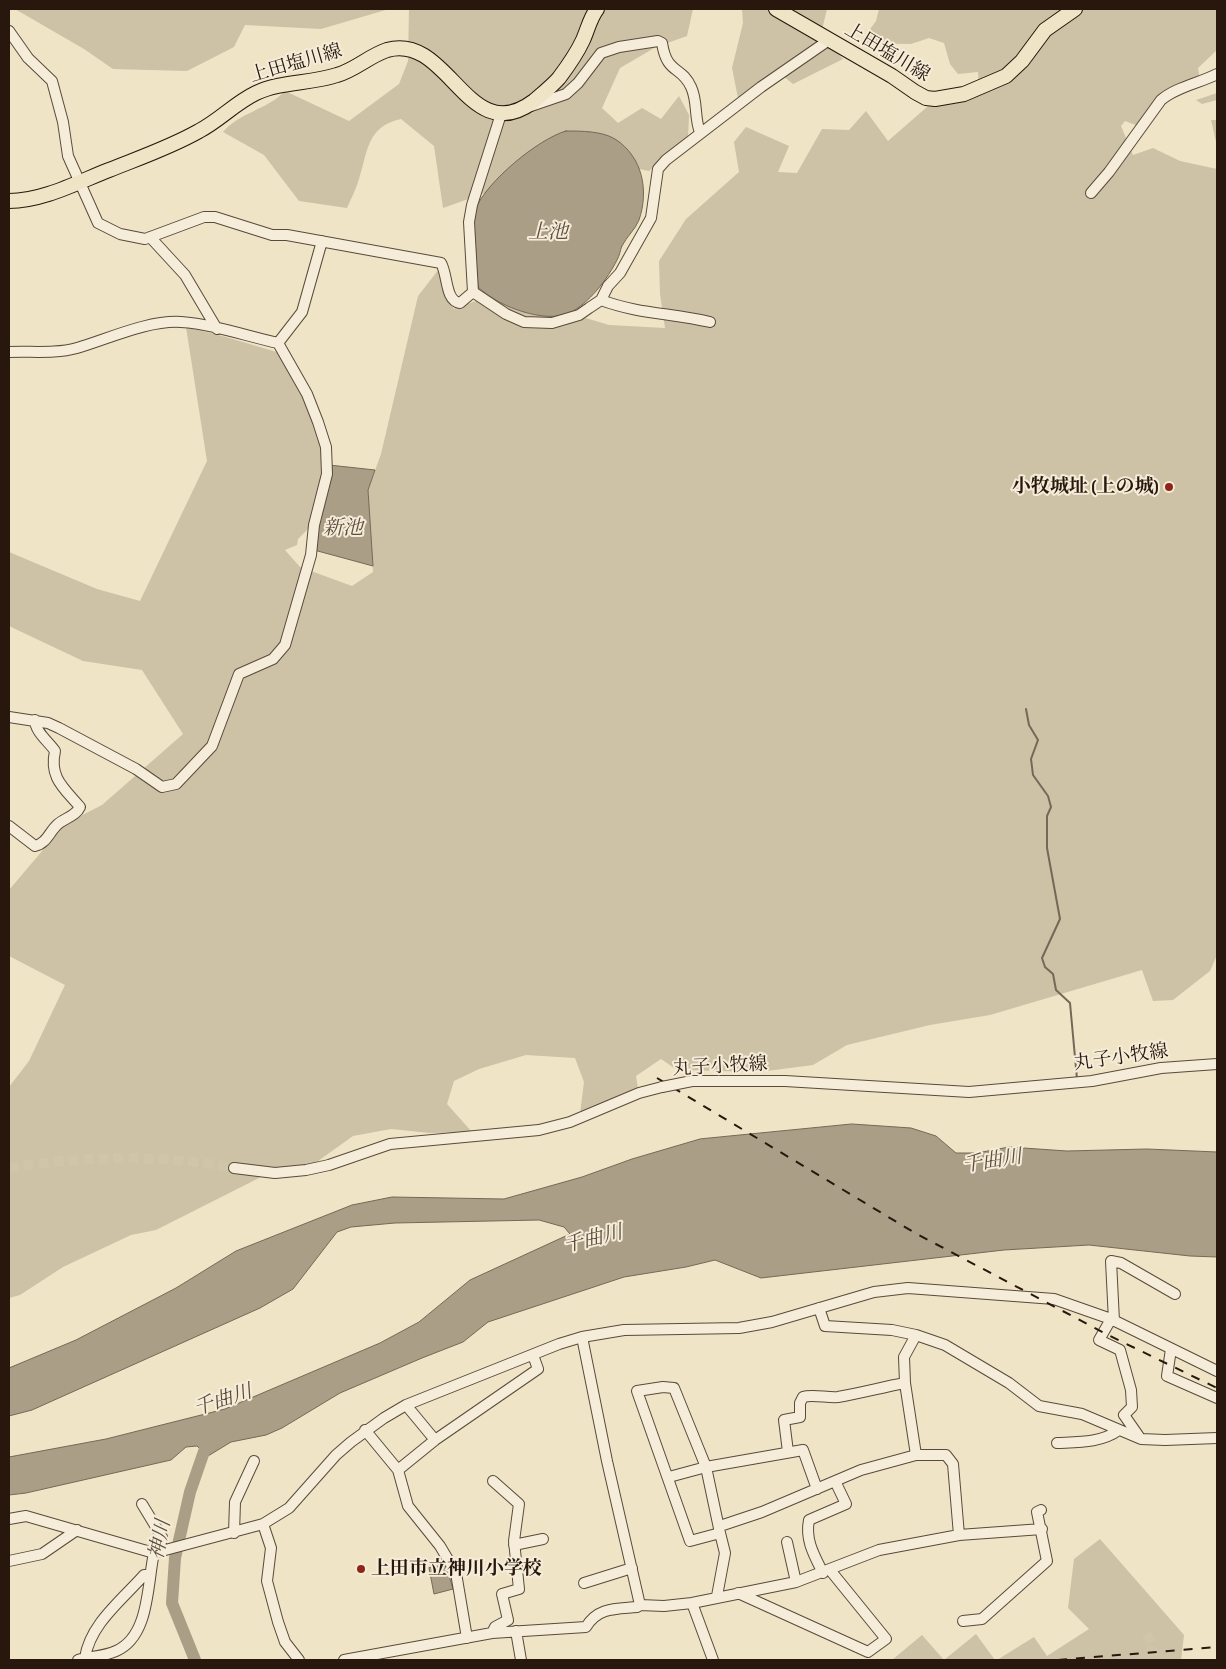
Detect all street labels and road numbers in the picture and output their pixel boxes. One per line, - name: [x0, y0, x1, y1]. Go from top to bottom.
- street label: 上田塩川線: [840, 19, 934, 87]
- street label: 上田塩川線: [247, 40, 345, 88]
- street label: 丸子小牧線: [1072, 1040, 1170, 1076]
- street label: 丸子小牧線: [672, 1053, 768, 1081]

